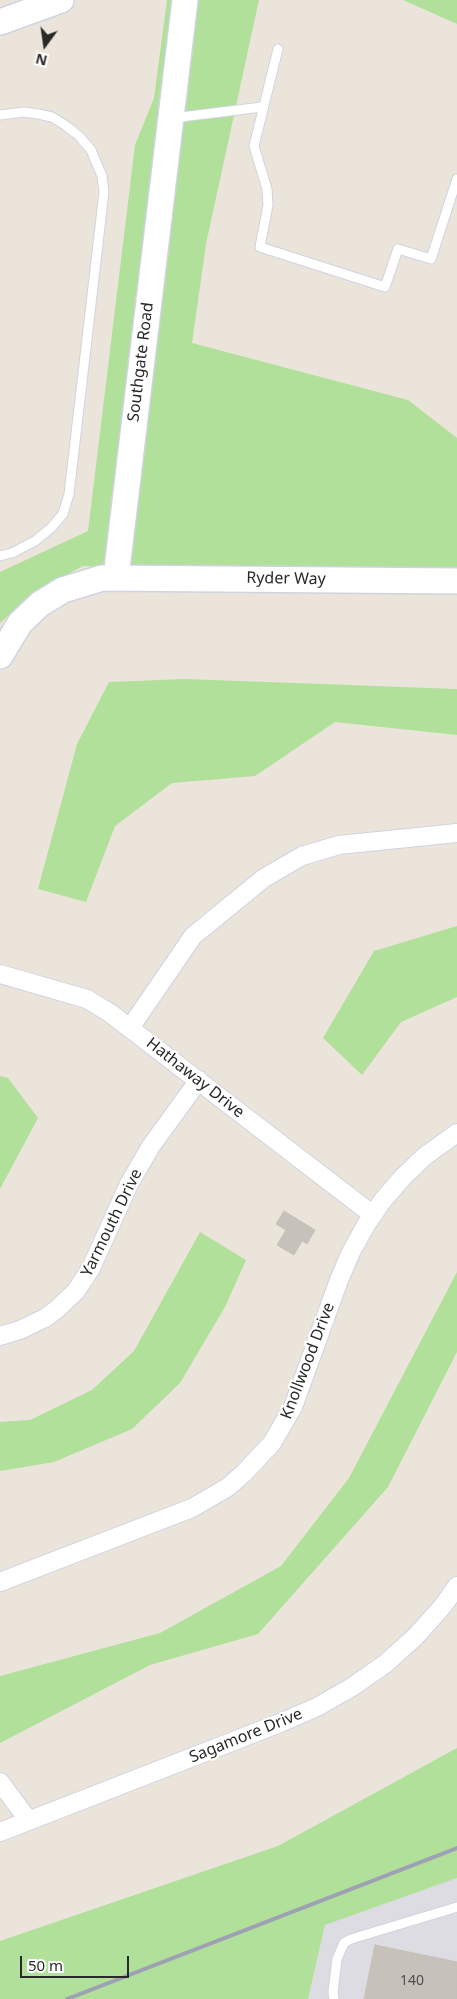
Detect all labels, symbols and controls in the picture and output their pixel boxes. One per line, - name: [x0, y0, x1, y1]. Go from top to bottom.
- north arrow: [20, 20, 70, 70]
- text: N: [33, 49, 49, 71]
- street label: Southgate Road: [124, 301, 158, 423]
- street label: Ryder Way: [246, 569, 326, 589]
- street label: Hathaway Drive: [142, 1034, 248, 1122]
- street label: Yarmouth Drive: [78, 1166, 146, 1280]
- street label: Knollwood Drive: [277, 1300, 339, 1422]
- street label: Sagamore Drive: [187, 1705, 305, 1767]
- scale bar: [22, 1946, 131, 1978]
- text: 50 m: [28, 1955, 63, 1975]
- house number: 140: [400, 1973, 424, 1989]

